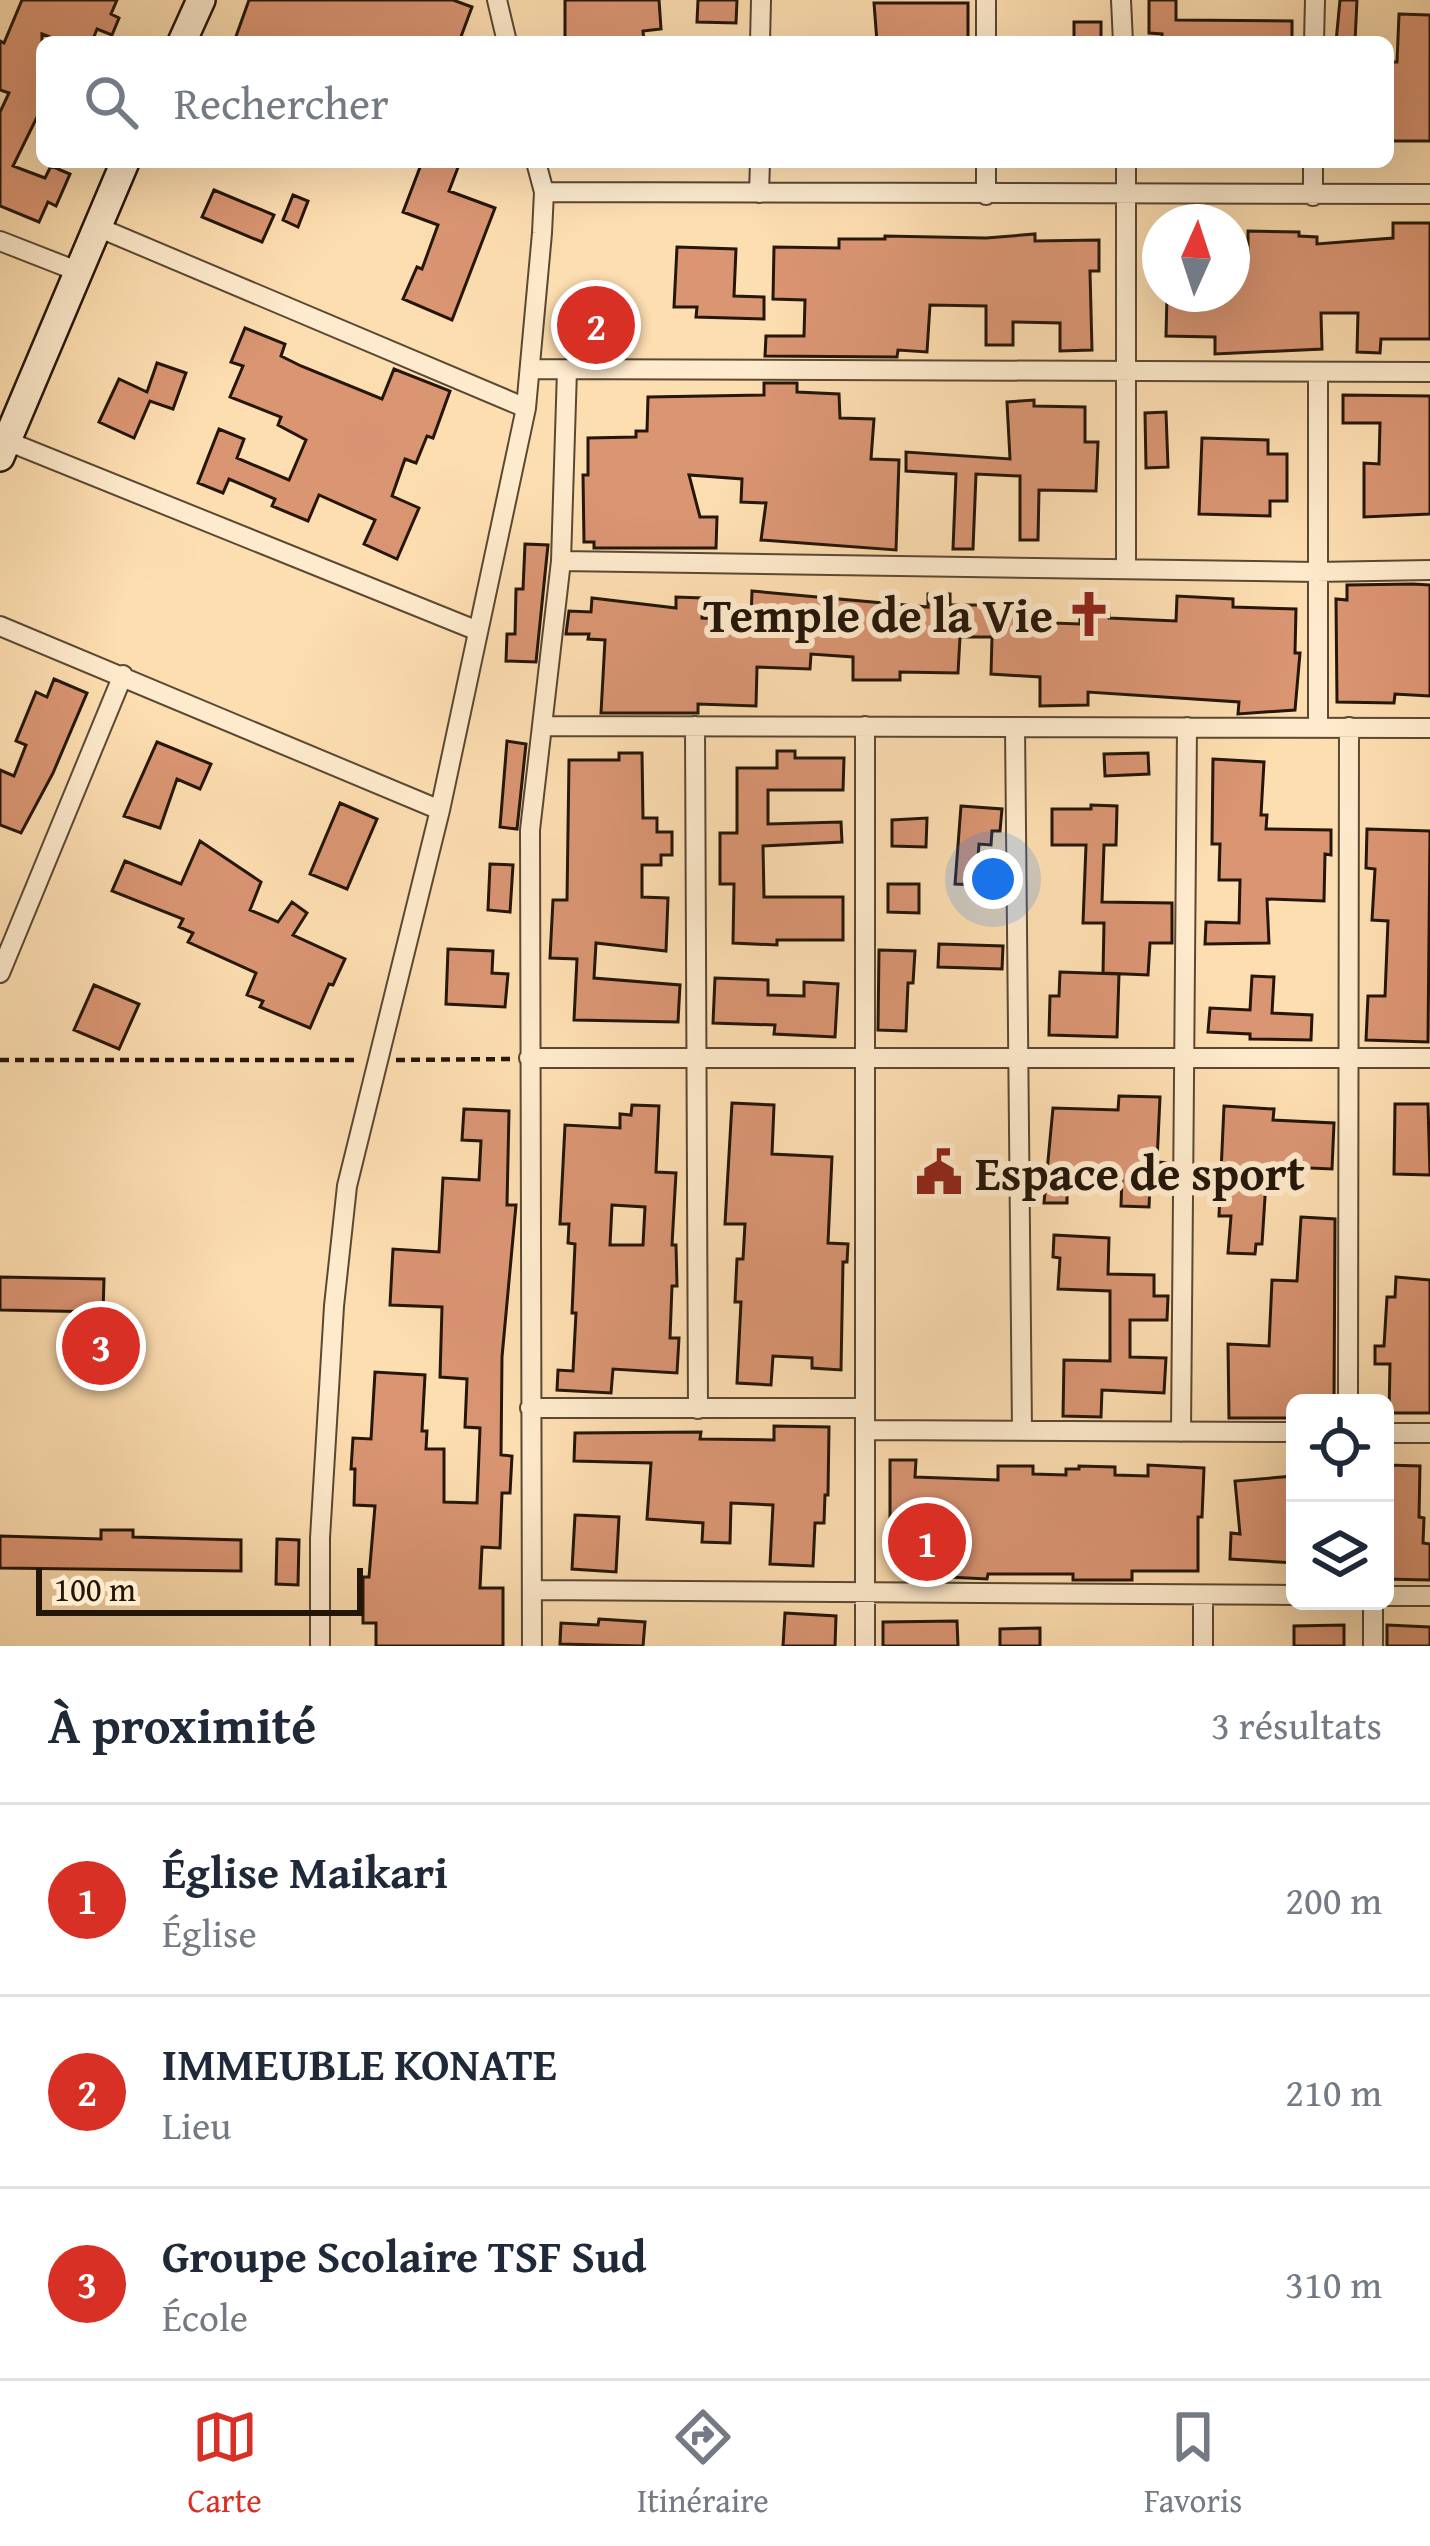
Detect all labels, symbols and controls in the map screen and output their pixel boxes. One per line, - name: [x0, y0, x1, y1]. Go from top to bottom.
- search box: [36, 36, 1394, 168]
- icon: search: [78, 69, 144, 135]
- text: Rechercher: [174, 70, 389, 135]
- north arrow: [1142, 204, 1250, 312]
- pin: 2: [557, 280, 635, 370]
- place label: Temple de la Vie: [703, 579, 1053, 650]
- church icon: Temple de la Vie: [1064, 589, 1114, 639]
- your location: [963, 849, 1023, 909]
- place label: Espace de sport: [975, 1137, 1305, 1208]
- public building icon: Espace de sport: [914, 1147, 964, 1197]
- pin: 3: [62, 1301, 140, 1391]
- map controls: [1286, 1394, 1394, 1610]
- button: locate: [1286, 1394, 1394, 1502]
- pin: 1: [888, 1497, 966, 1587]
- button: layers: [1286, 1502, 1394, 1610]
- scale bar: [36, 1562, 363, 1615]
- text: 100 m: [54, 1565, 136, 1613]
- text: À proximité: [48, 1687, 316, 1762]
- text: 3 résultats: [1211, 1696, 1382, 1753]
- text: Église Maikari: [162, 1839, 448, 1904]
- text: 1: [77, 1871, 97, 1928]
- text: 200 m: [1285, 1871, 1382, 1928]
- text: Église: [162, 1904, 257, 1961]
- text: IMMEUBLE KONATE: [162, 2031, 557, 2096]
- text: 2: [77, 2063, 97, 2120]
- text: 210 m: [1285, 2063, 1382, 2120]
- text: Lieu: [162, 2096, 231, 2153]
- text: Groupe Scolaire TSF Sud: [162, 2223, 647, 2288]
- text: 3: [77, 2255, 97, 2312]
- text: 310 m: [1285, 2255, 1382, 2312]
- text: École: [162, 2288, 248, 2345]
- tab: Carte: [188, 2404, 262, 2524]
- tab: Itinéraire: [637, 2404, 769, 2524]
- tab: Favoris: [1144, 2404, 1242, 2524]

